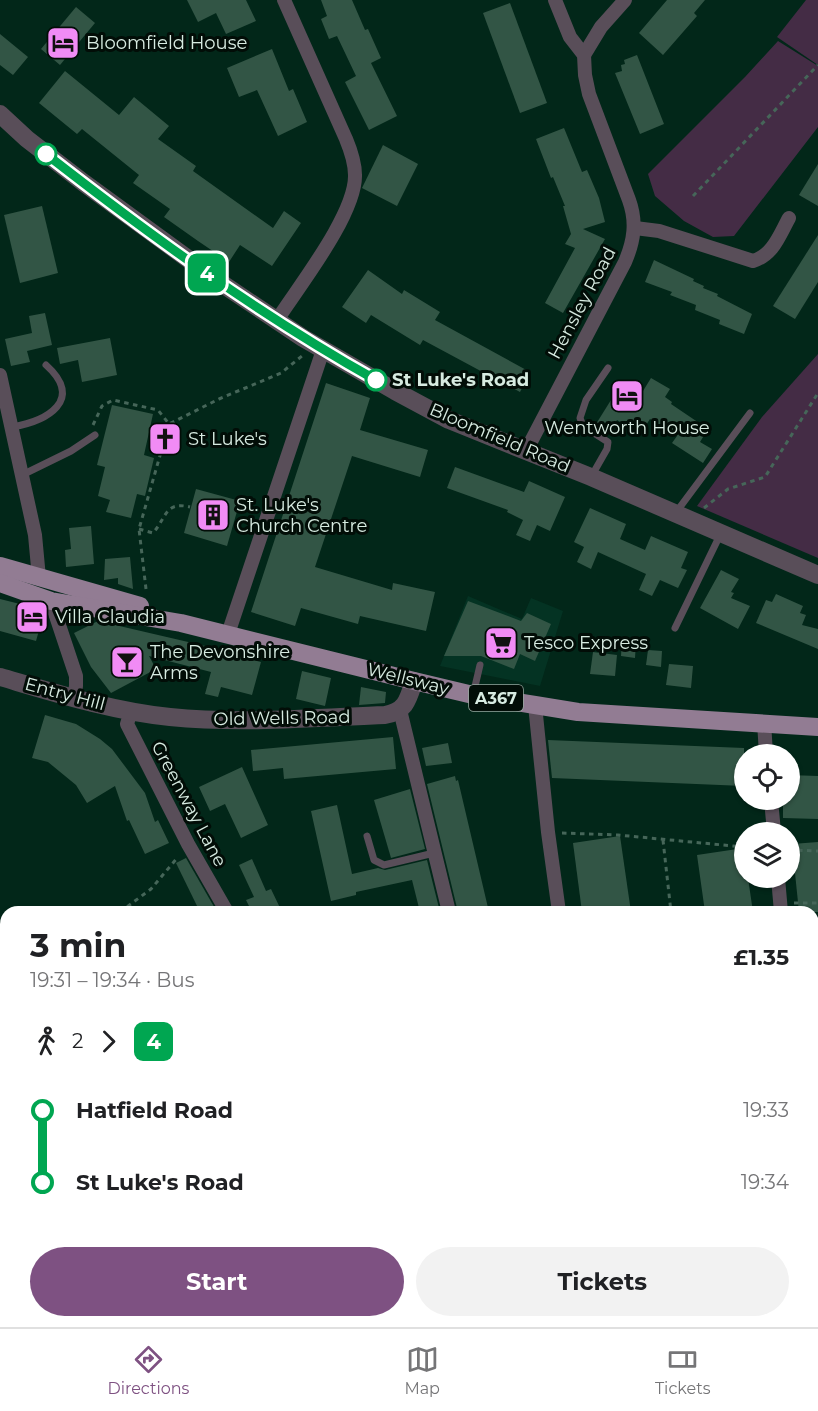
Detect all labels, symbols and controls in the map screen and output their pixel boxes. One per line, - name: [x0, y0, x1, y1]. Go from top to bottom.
- hotel icon: Bloomfield House: [45, 25, 81, 61]
- place label: Bloomfield House: [86, 32, 247, 54]
- unlabelled marker: [35, 143, 57, 165]
- street label: Hensley Road: [543, 243, 621, 363]
- line badge: 4: [188, 254, 226, 292]
- text: 4: [200, 261, 214, 286]
- marker: St Luke's Road: [365, 369, 387, 391]
- place label: St Luke's Road: [392, 369, 529, 391]
- hotel icon: Wentworth House: [609, 378, 645, 414]
- street label: Bloomfield Road: [426, 398, 574, 478]
- place label: Wentworth House: [544, 417, 710, 439]
- church icon: St Luke's: [147, 421, 183, 457]
- place label: St Luke's: [188, 428, 267, 450]
- place label: St. Luke's Church Centre: [236, 494, 368, 537]
- building icon: St. Luke's Church Centre: [195, 497, 231, 533]
- hotel icon: Villa Claudia: [14, 599, 50, 635]
- place label: Villa Claudia: [55, 606, 165, 628]
- supermarket icon: Tesco Express: [483, 625, 519, 661]
- place label: Tesco Express: [524, 632, 648, 654]
- place label: The Devonshire Arms: [150, 641, 290, 684]
- bar icon: The Devonshire Arms: [109, 644, 145, 680]
- street label: Wellsway: [365, 658, 451, 700]
- street label: Entry Hill: [22, 673, 108, 715]
- road number: A367: [469, 685, 523, 711]
- street label: Old Wells Road: [213, 706, 351, 730]
- street label: Greenway Lane: [147, 737, 231, 871]
- map controls: [734, 744, 800, 888]
- button: locate: [734, 744, 800, 810]
- button: layers: [734, 822, 800, 888]
- text: 3 min: [30, 925, 126, 965]
- text: £1.35: [734, 944, 789, 971]
- text: 19:31 – 19:34 · Bus: [30, 968, 195, 992]
- icon: walk: [30, 1025, 63, 1058]
- icon: forward: [92, 1025, 125, 1058]
- text: 2: [72, 1029, 83, 1053]
- text: 4: [146, 1029, 161, 1054]
- text: Hatfield Road: [76, 1097, 233, 1124]
- text: 19:33: [743, 1098, 789, 1122]
- text: St Luke's Road: [76, 1169, 244, 1196]
- text: 19:34: [741, 1170, 789, 1194]
- button: Start: [30, 1247, 404, 1316]
- button: Tickets: [416, 1247, 789, 1316]
- tab: Directions: [107, 1343, 189, 1398]
- tab: Map: [404, 1343, 440, 1398]
- tab: Tickets: [655, 1343, 711, 1398]

